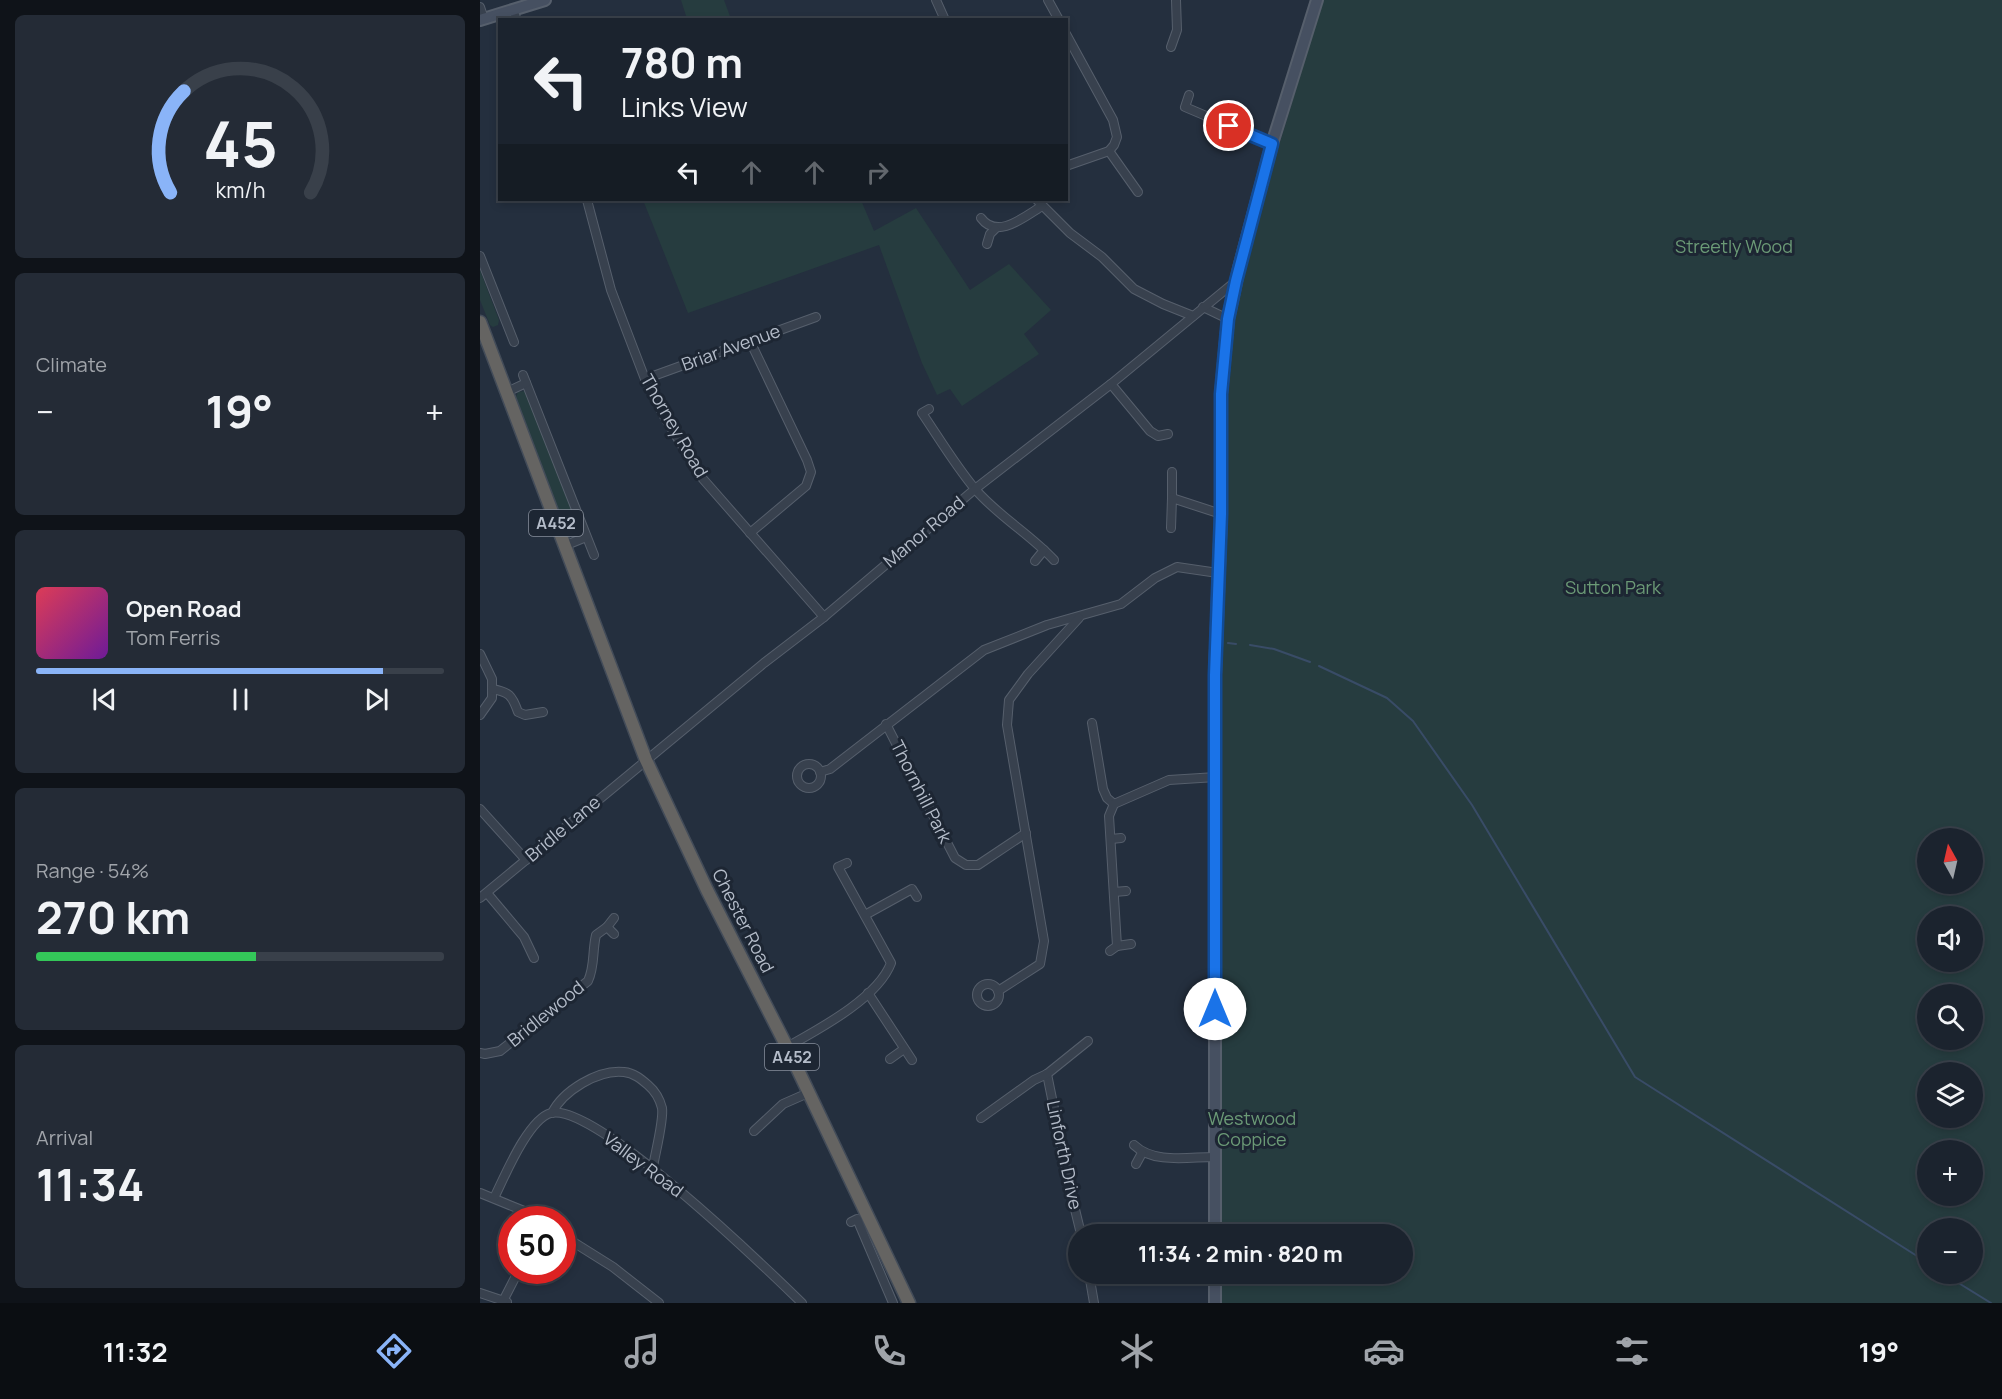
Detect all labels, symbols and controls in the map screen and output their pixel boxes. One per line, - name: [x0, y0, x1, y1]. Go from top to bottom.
- text: 780 m: [621, 33, 743, 91]
- icon: left: [522, 42, 600, 120]
- text: Links View: [621, 88, 748, 125]
- text: 45: [203, 100, 277, 186]
- pin: [1203, 100, 1254, 151]
- icon: arrive: [1212, 109, 1245, 142]
- icon: left: [672, 156, 705, 189]
- icon: ahead: [735, 156, 768, 189]
- icon: ahead: [798, 156, 831, 189]
- icon: right: [861, 156, 894, 189]
- text: km/h: [215, 176, 265, 205]
- park label: Streetly Wood: [1675, 234, 1793, 258]
- street label: Briar Avenue: [678, 318, 783, 376]
- text: Climate: [36, 351, 107, 378]
- street label: Thorney Road: [636, 370, 714, 481]
- text: 19°: [205, 380, 273, 442]
- text: −: [36, 389, 54, 434]
- text: +: [425, 389, 444, 434]
- street label: Manor Road: [878, 490, 969, 572]
- road number: A452: [529, 510, 583, 536]
- park label: Sutton Park: [1565, 575, 1662, 599]
- text: Open Road: [126, 594, 241, 624]
- text: Tom Ferris: [126, 624, 220, 651]
- icon: previous: [88, 683, 121, 716]
- icon: pause: [224, 683, 257, 716]
- icon: next: [360, 683, 393, 716]
- street label: Thornhill Park: [886, 736, 958, 848]
- street label: Bridle Lane: [520, 790, 605, 867]
- north arrow: [1917, 828, 1983, 894]
- map controls: [1917, 828, 1983, 1284]
- text: Range · 54%: [36, 857, 149, 884]
- street label: Chester Road: [707, 864, 780, 977]
- text: 270 km: [36, 886, 190, 948]
- button: sound: [1917, 906, 1983, 972]
- street label: Bridlewood: [502, 975, 589, 1052]
- position arrow: [1183, 977, 1247, 1041]
- button: search: [1917, 984, 1983, 1050]
- road number: A452: [765, 1044, 819, 1070]
- button: layers: [1917, 1062, 1983, 1128]
- street label: Linforth Drive: [1042, 1098, 1088, 1211]
- park label: Westwood Coppice: [1208, 1106, 1296, 1151]
- text: Arrival: [36, 1124, 93, 1151]
- street label: Valley Road: [599, 1126, 689, 1202]
- button: +: [1917, 1140, 1983, 1206]
- text: 11:34: [36, 1153, 144, 1215]
- speed limit sign: 50: [498, 1206, 576, 1284]
- button: −: [1917, 1218, 1983, 1284]
- text: 11:34 · 2 min · 820 m: [1138, 1239, 1343, 1269]
- icon: directions: [373, 1330, 415, 1372]
- icon: music: [621, 1330, 663, 1372]
- icon: phone: [868, 1330, 910, 1372]
- icon: climate: [1116, 1330, 1158, 1372]
- icon: car: [1363, 1330, 1405, 1372]
- icon: filters: [1611, 1330, 1653, 1372]
- text: 11:32: [103, 1333, 167, 1370]
- text: 19°: [1858, 1333, 1899, 1370]

